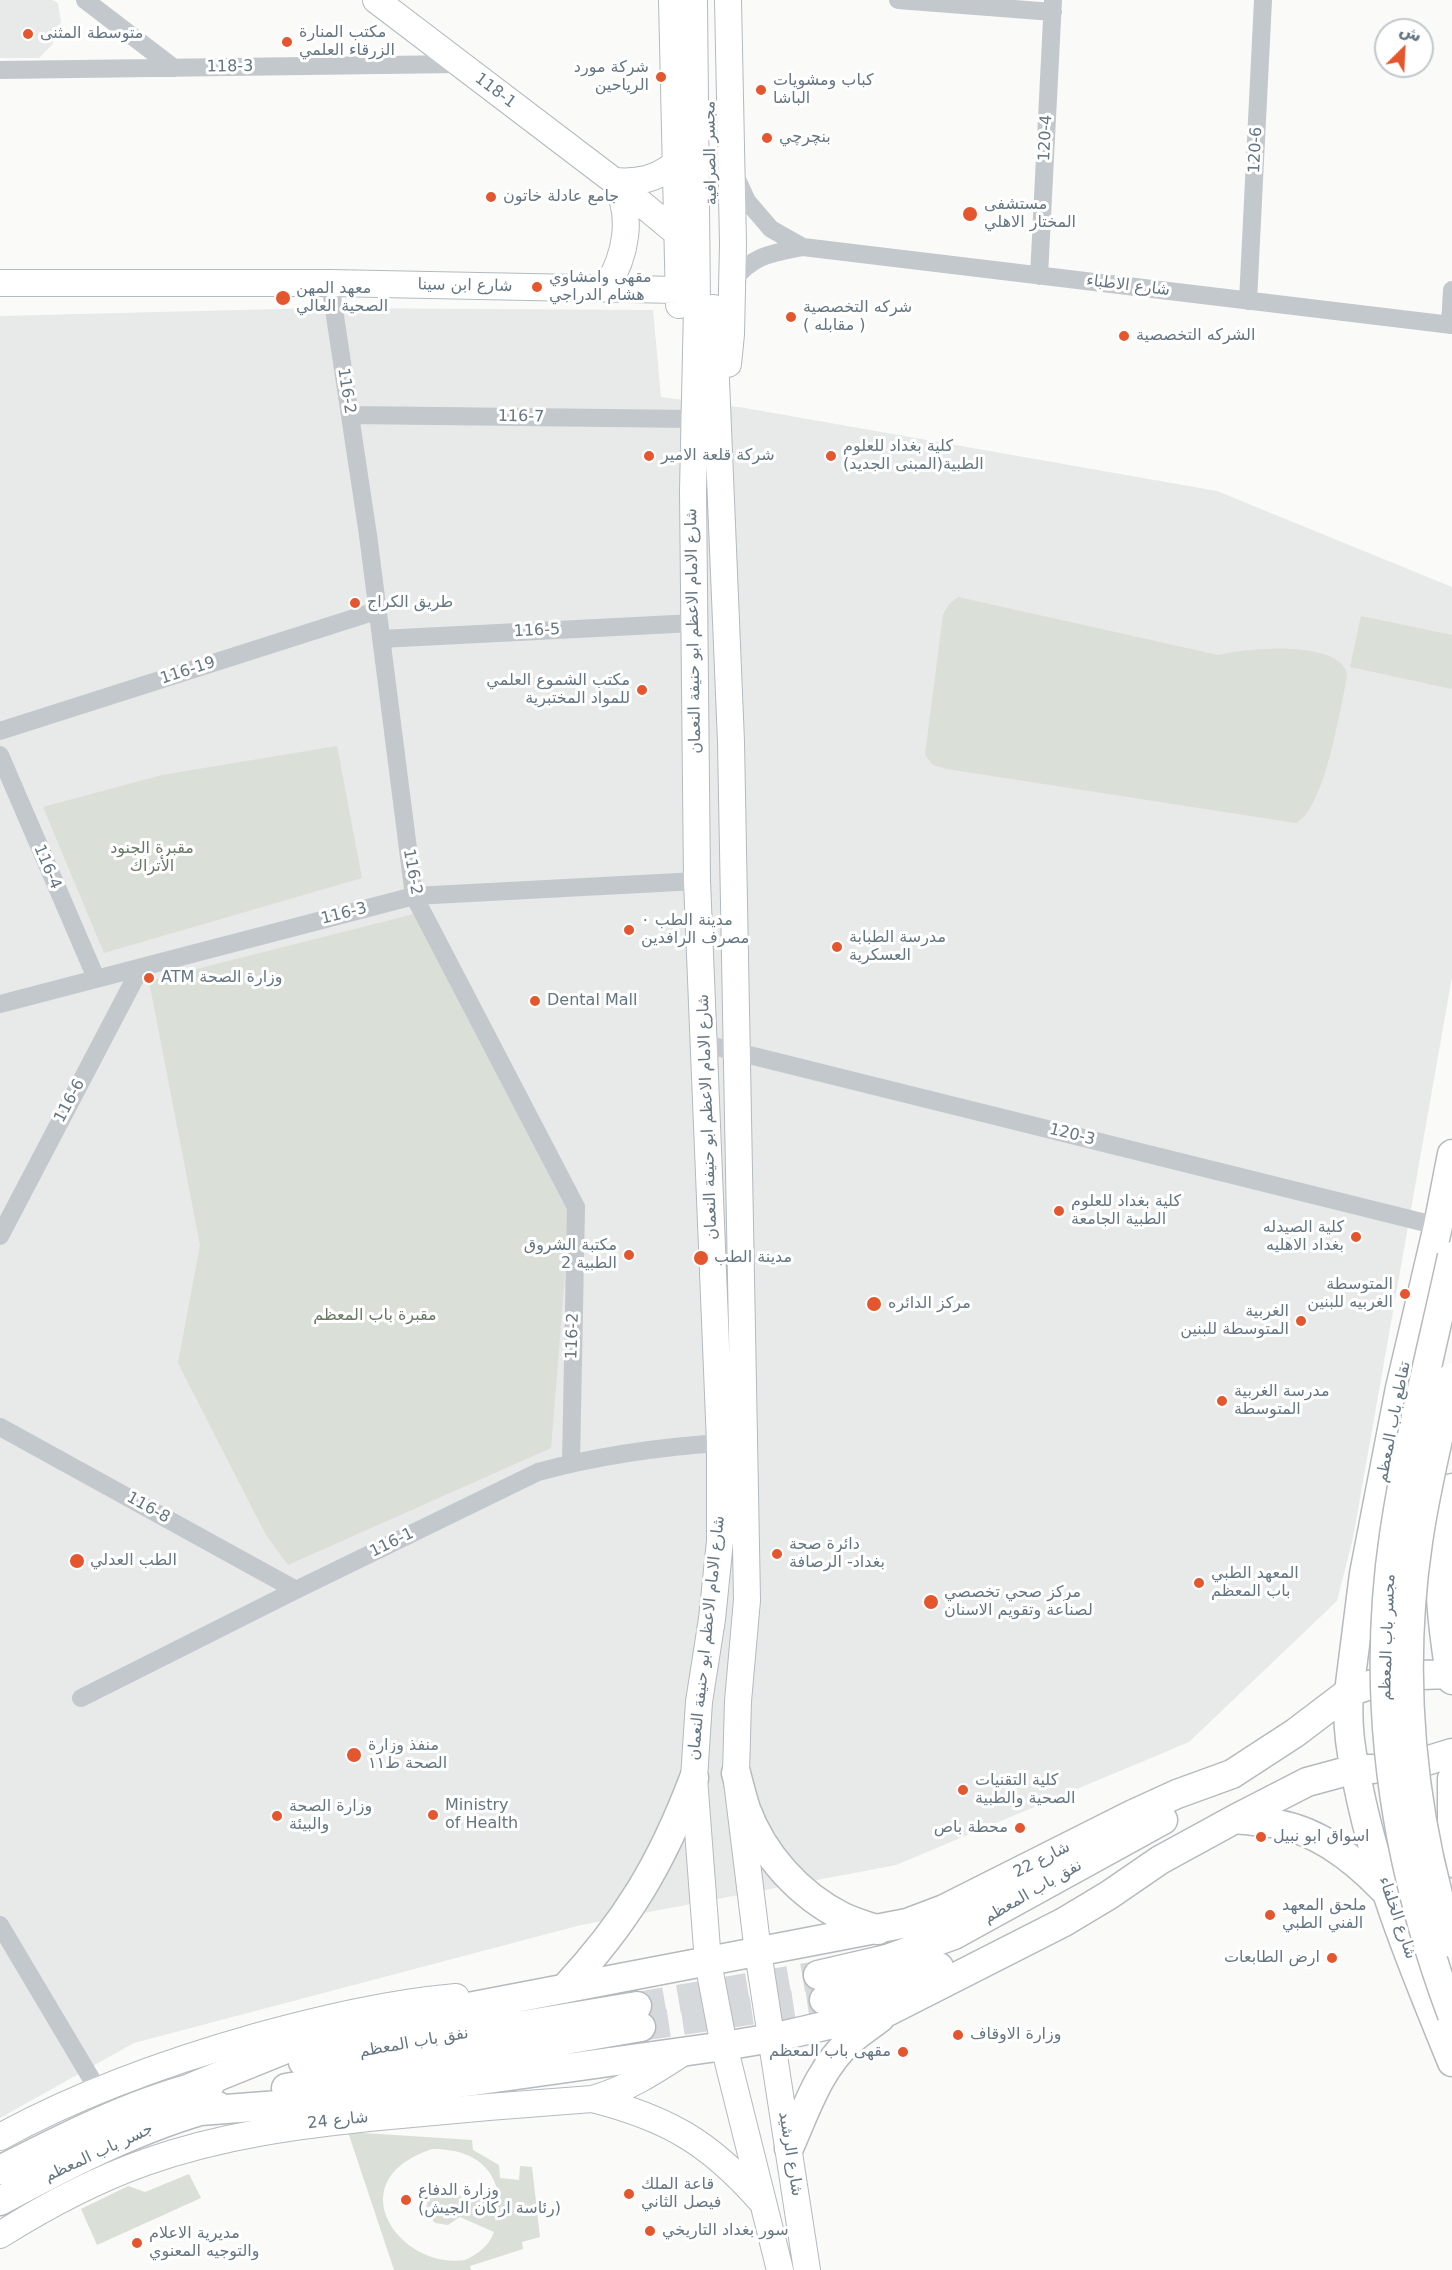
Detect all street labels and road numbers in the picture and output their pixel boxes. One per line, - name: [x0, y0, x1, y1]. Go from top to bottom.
- street label: 118-3: [207, 57, 253, 77]
- street label: 118-1: [471, 69, 519, 113]
- street label: مجسر الصرافية: [700, 101, 722, 205]
- street label: 120-4: [1035, 114, 1057, 162]
- street label: 120-6: [1245, 126, 1267, 174]
- street label: شارع الاطباء: [1085, 271, 1171, 301]
- street label: شارع ابن سينا: [417, 276, 513, 296]
- street label: 116-2: [333, 367, 359, 415]
- street label: 116-7: [498, 407, 544, 427]
- street label: شارع الامام الاعظم ابو حنيفة النعمان: [682, 508, 706, 754]
- street label: 116-5: [513, 620, 561, 642]
- street label: 116-19: [158, 653, 218, 689]
- street label: 116-4: [29, 842, 65, 892]
- street label: 116-2: [399, 847, 425, 897]
- street label: 116-3: [319, 899, 369, 929]
- street label: شارع الامام الاعظم ابو حنيفة النعمان: [694, 994, 722, 1240]
- street label: 116-6: [51, 1076, 89, 1126]
- street label: 120-3: [1047, 1120, 1097, 1150]
- street label: 116-2: [563, 1312, 583, 1360]
- street label: تقاطع باب المعظم: [1373, 1360, 1415, 1484]
- street label: 116-8: [123, 1488, 173, 1528]
- street label: شارع الامام الاعظم ابو حنيفة النعمان: [685, 1515, 729, 1761]
- street label: 116-1: [367, 1524, 417, 1562]
- street label: مجسر باب المعظم: [1376, 1573, 1400, 1701]
- street label: شارع 22: [1010, 1838, 1074, 1882]
- street label: نفق باب المعظم: [980, 1856, 1086, 1928]
- street label: شارع الخلفاء: [1374, 1874, 1420, 1962]
- street label: نفق باب المعظم: [358, 2024, 470, 2062]
- street label: شارع 24: [307, 2108, 369, 2134]
- street label: شارع الرشيد: [774, 2110, 806, 2198]
- street label: جسر باب المعظم: [42, 2119, 156, 2187]

